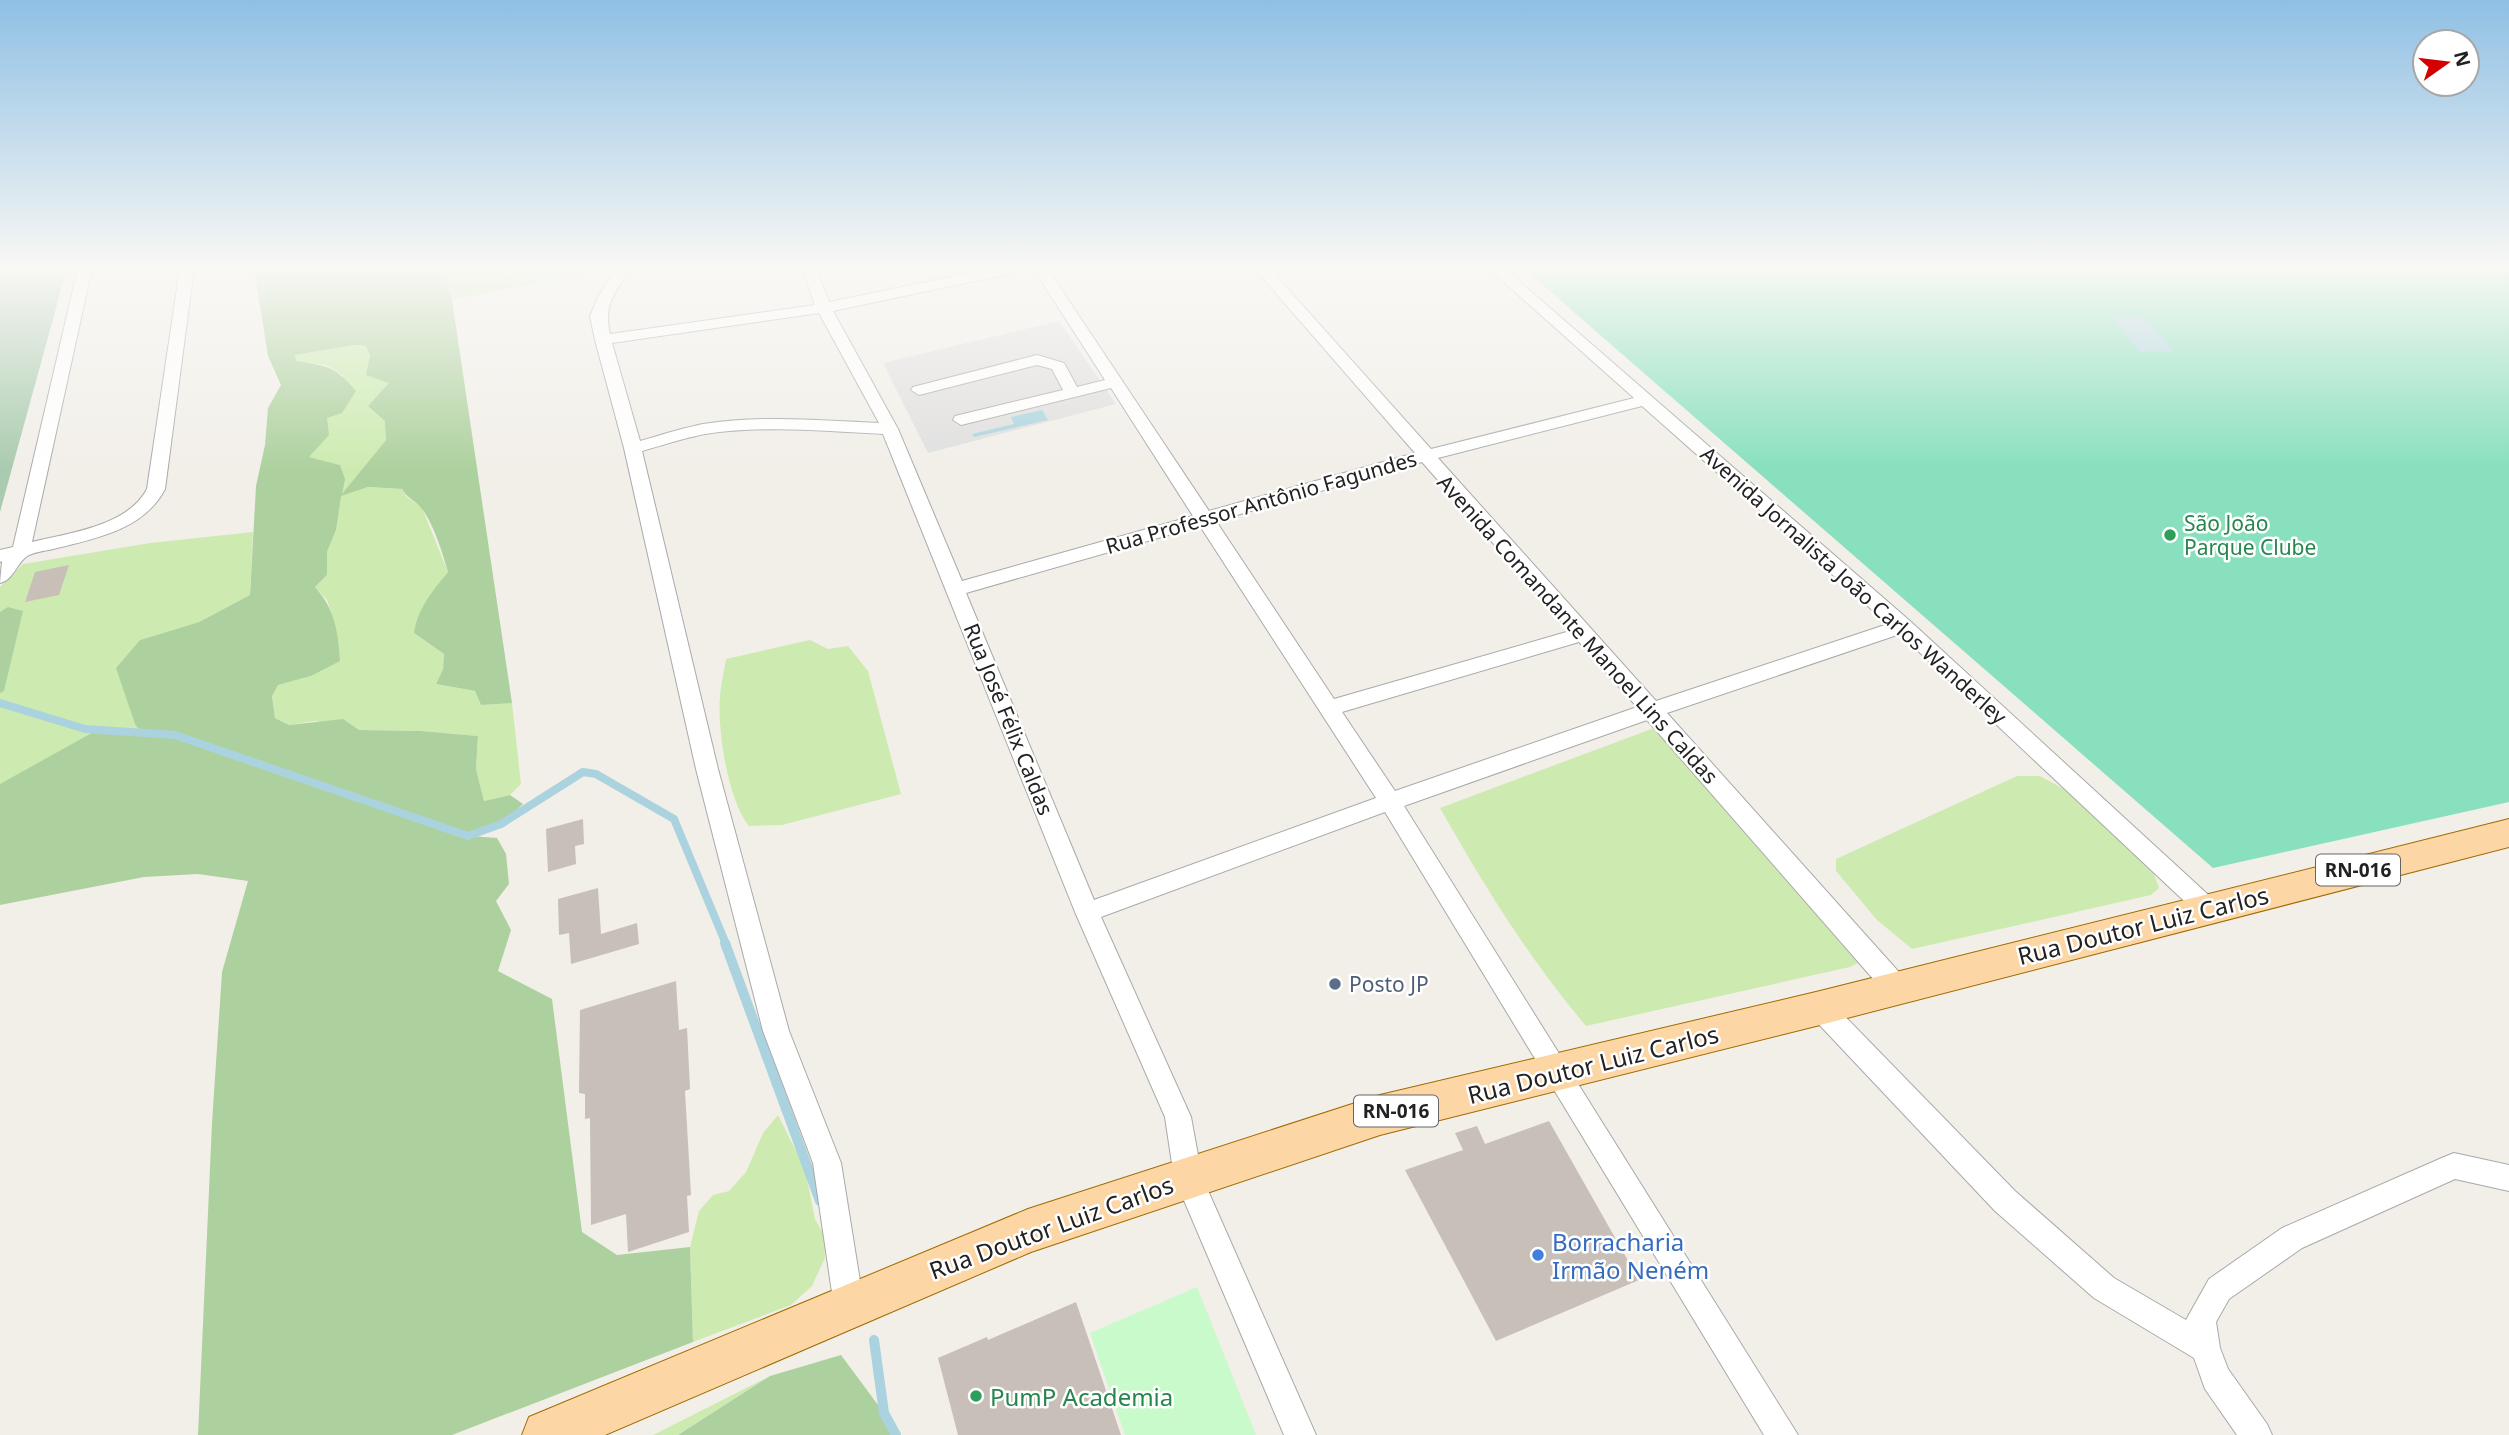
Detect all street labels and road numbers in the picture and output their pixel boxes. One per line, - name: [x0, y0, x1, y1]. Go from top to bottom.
- street label: Avenida Jornalista João Carlos Wanderley: [1695, 440, 2013, 730]
- street label: Rua Professor Antônio Fagundes: [1102, 444, 1420, 560]
- street label: Avenida Comandante Manoel Lins Caldas: [1431, 468, 1725, 790]
- street label: Rua José Félix Caldas: [958, 619, 1060, 819]
- road number: RN-016: [2316, 855, 2400, 886]
- street label: Rua Doutor Luiz Carlos: [2014, 878, 2272, 972]
- street label: Rua Doutor Luiz Carlos: [1464, 1017, 1722, 1111]
- road number: RN-016: [1354, 1096, 1438, 1126]
- street label: Rua Doutor Luiz Carlos: [924, 1167, 1178, 1287]

